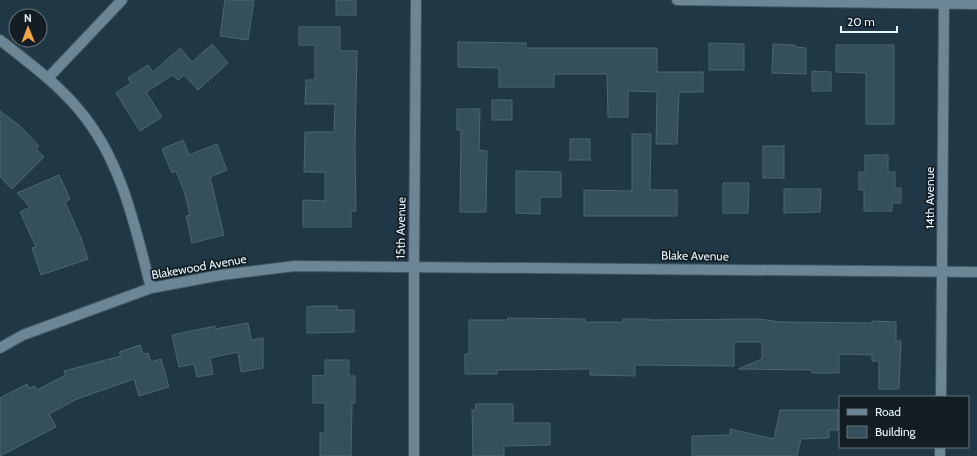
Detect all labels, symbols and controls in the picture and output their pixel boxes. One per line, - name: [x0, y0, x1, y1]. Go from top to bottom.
- north arrow: [8, 8, 48, 48]
- scale bar: [841, 8, 897, 34]
- text: N: [24, 11, 32, 25]
- text: 20 m: [847, 14, 875, 29]
- street label: 14th Avenue: [922, 167, 937, 229]
- street label: 15th Avenue: [392, 197, 409, 259]
- street label: Blake Avenue: [661, 247, 729, 264]
- street label: Blakewood Avenue: [150, 251, 248, 282]
- legend: [839, 396, 969, 448]
- text: Road: [875, 404, 901, 419]
- text: Building: [875, 424, 917, 439]

